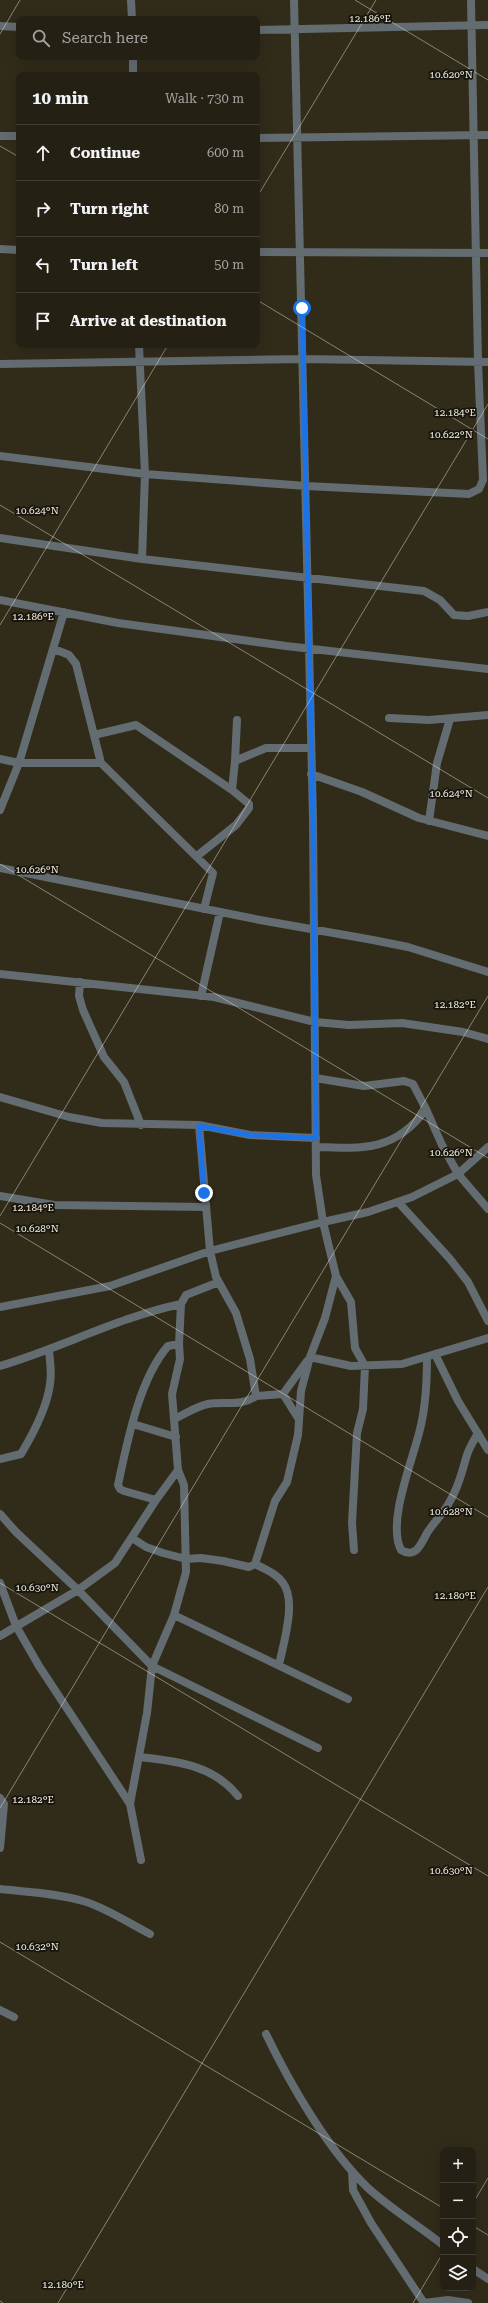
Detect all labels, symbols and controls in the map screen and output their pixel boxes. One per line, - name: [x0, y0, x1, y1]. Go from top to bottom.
- text: 12.186°E: [349, 13, 391, 24]
- search box: [16, 16, 260, 60]
- icon: search: [30, 27, 52, 49]
- text: Search here: [62, 29, 148, 47]
- text: 10.620°N: [429, 69, 473, 80]
- text: 10 min: [32, 88, 89, 108]
- text: Walk · 730 m: [165, 91, 244, 106]
- icon: ahead: [32, 142, 54, 164]
- text: Continue: [70, 144, 140, 162]
- text: 600 m: [207, 145, 244, 160]
- icon: right: [32, 198, 54, 220]
- text: Turn right: [70, 200, 149, 218]
- text: 80 m: [214, 201, 244, 216]
- icon: left: [32, 254, 54, 276]
- text: Turn left: [70, 256, 138, 274]
- text: 50 m: [214, 257, 244, 272]
- route start: [293, 299, 311, 317]
- icon: arrive: [32, 310, 54, 332]
- text: Arrive at destination: [70, 312, 226, 330]
- text: 12.184°E: [434, 407, 476, 418]
- text: 10.622°N: [429, 429, 473, 440]
- text: 10.624°N: [15, 505, 59, 516]
- text: 12.186°E: [12, 611, 54, 622]
- text: 10.624°N: [429, 788, 473, 799]
- text: 10.626°N: [15, 864, 59, 875]
- text: 12.182°E: [434, 999, 476, 1010]
- text: 10.626°N: [429, 1147, 473, 1158]
- route end: [195, 1184, 213, 1202]
- text: 12.184°E: [12, 1202, 54, 1213]
- text: 10.628°N: [15, 1223, 59, 1234]
- text: 10.628°N: [429, 1506, 473, 1517]
- text: 10.630°N: [15, 1582, 59, 1593]
- text: 12.180°E: [434, 1590, 476, 1601]
- text: 12.182°E: [12, 1794, 54, 1805]
- text: 10.630°N: [429, 1865, 473, 1876]
- text: 10.632°N: [15, 1941, 59, 1952]
- map controls: [440, 2147, 476, 2291]
- button: +: [440, 2147, 476, 2183]
- button: −: [440, 2183, 476, 2219]
- button: locate: [440, 2219, 476, 2255]
- button: layers: [440, 2255, 476, 2291]
- text: 12.180°E: [42, 2279, 84, 2290]

